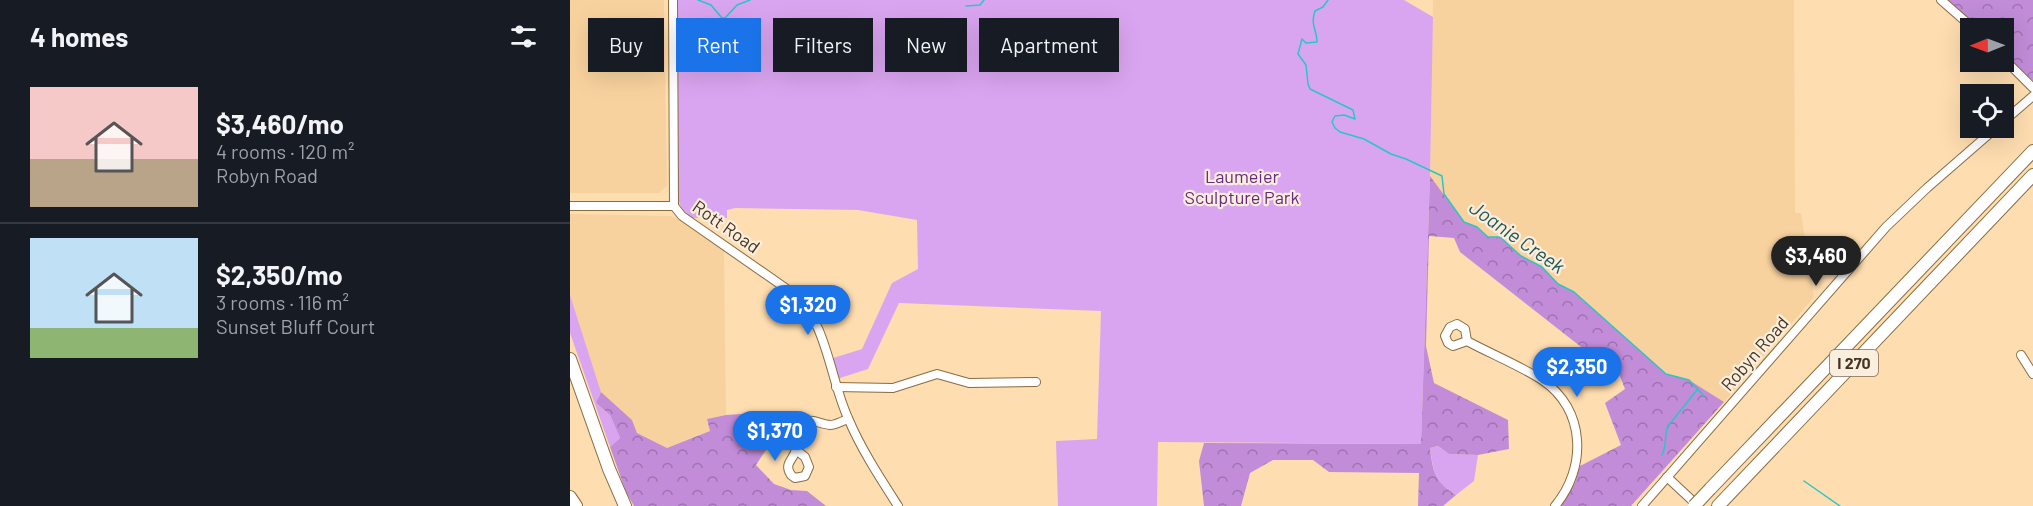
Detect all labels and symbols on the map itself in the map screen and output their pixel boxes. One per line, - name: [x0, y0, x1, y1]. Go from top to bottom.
- north arrow: [1960, 18, 2014, 72]
- park label: Laumeier Sculpture Park: [1185, 165, 1299, 208]
- water label: Joanie Creek: [1465, 194, 1570, 278]
- street label: Rott Road: [689, 195, 764, 257]
- pin: $3,460: [1767, 236, 1865, 287]
- pin: $1,320: [759, 285, 857, 336]
- street label: Robyn Road: [1716, 311, 1793, 395]
- pin: $2,350: [1528, 347, 1626, 398]
- road number: I 270: [1830, 350, 1878, 376]
- pin: $1,370: [726, 411, 824, 462]

